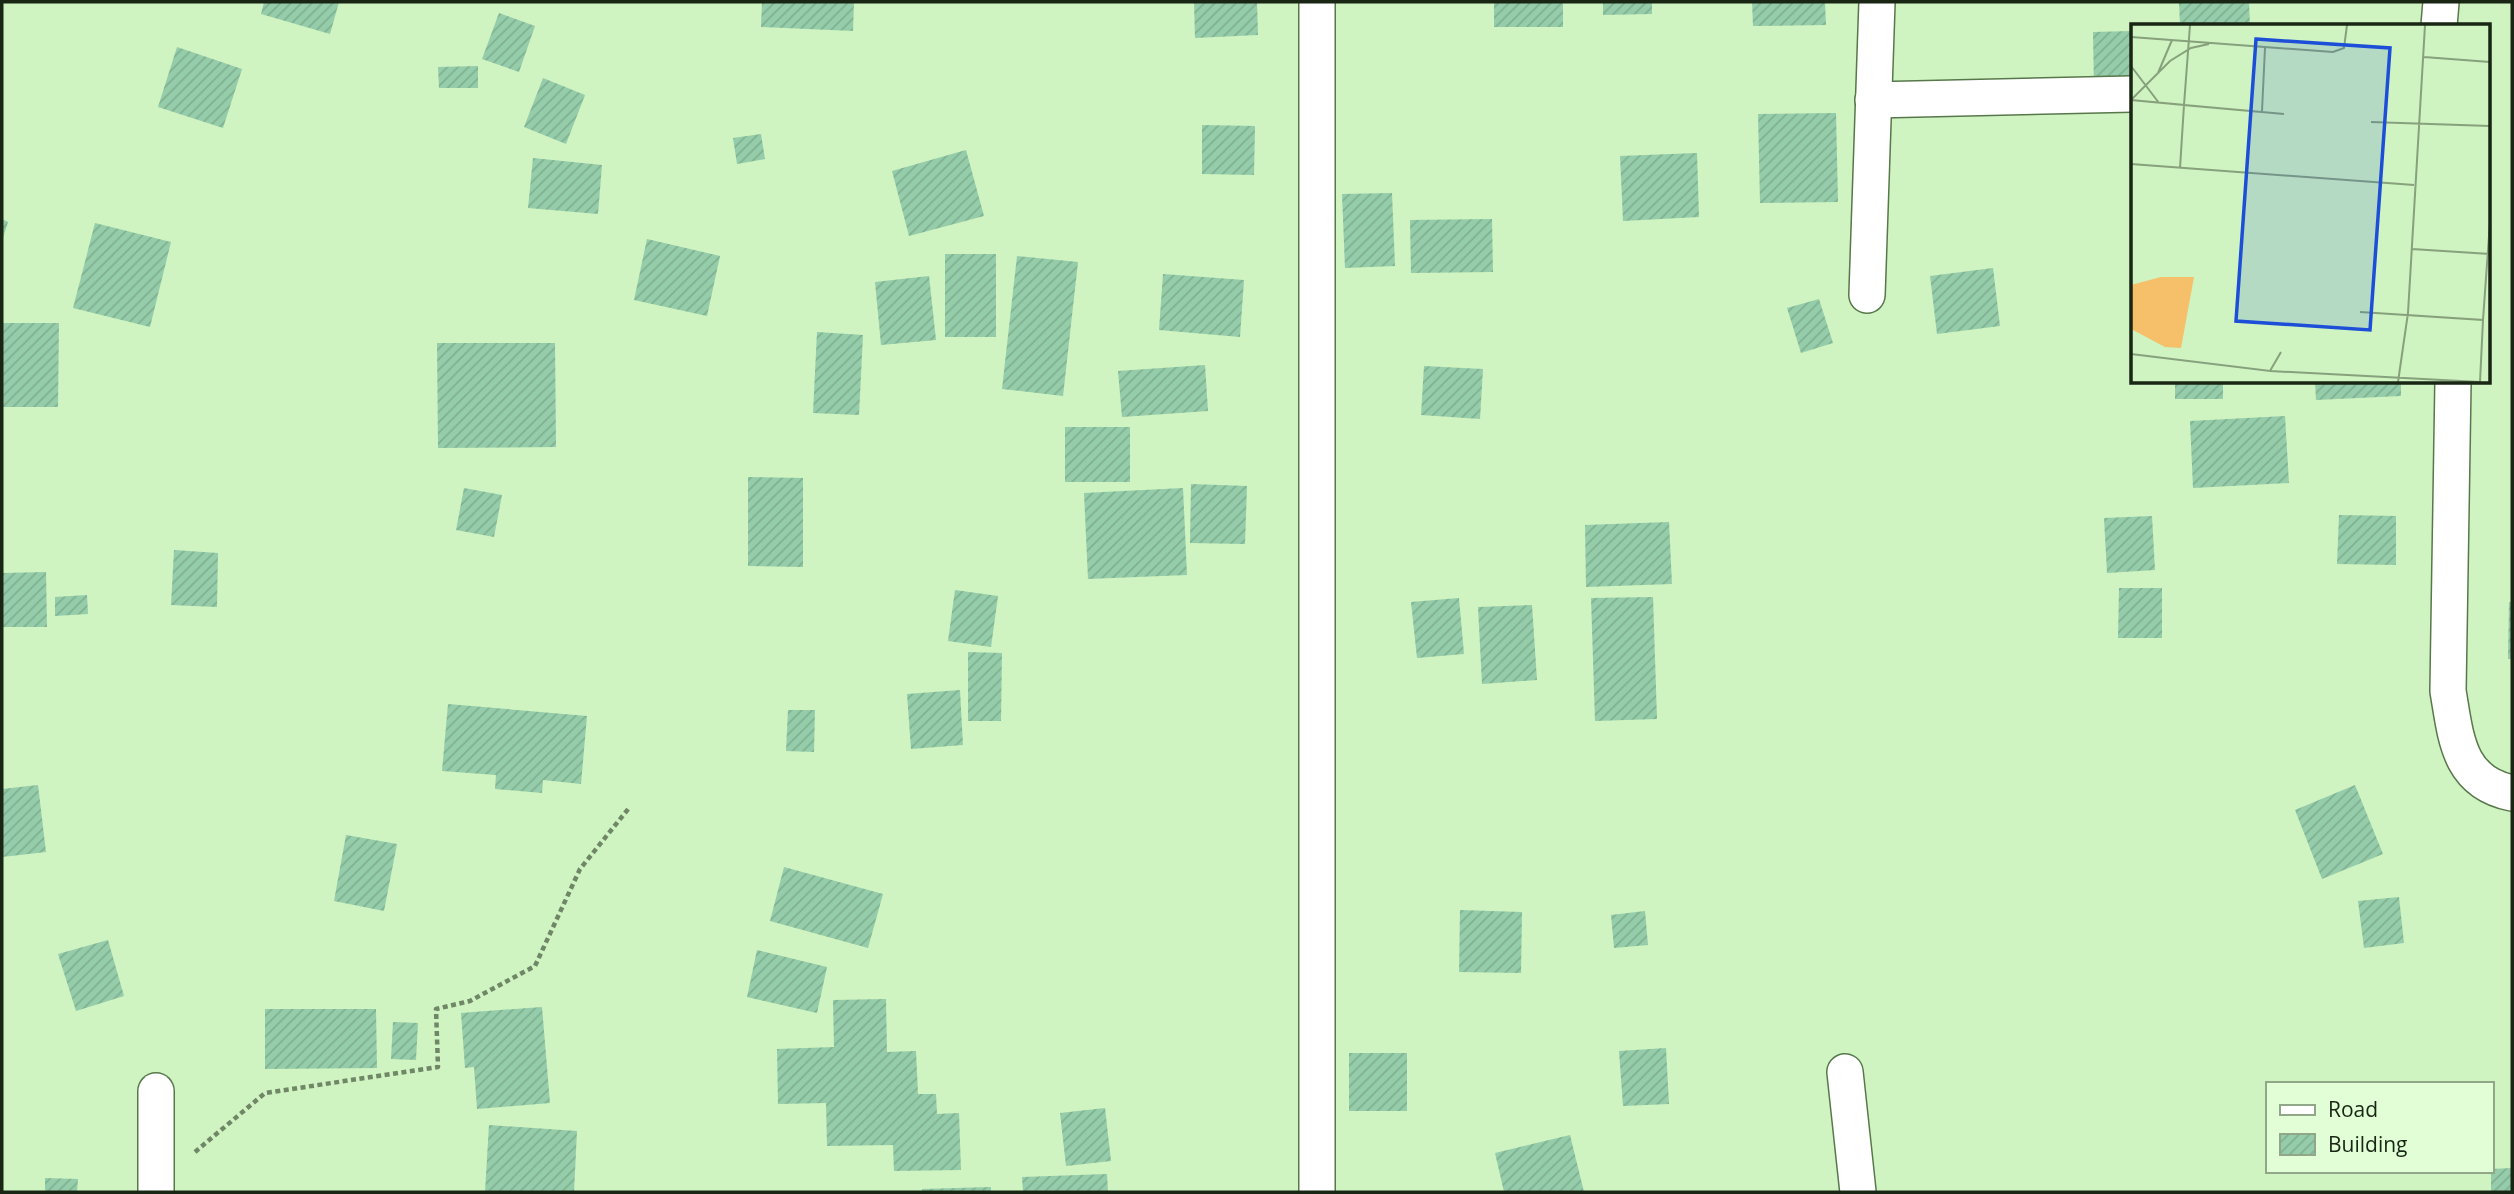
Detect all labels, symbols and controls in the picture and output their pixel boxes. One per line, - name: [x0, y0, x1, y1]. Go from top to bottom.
- inset map: [2131, 24, 2490, 383]
- legend: [2266, 1082, 2493, 1173]
- text: Road: [2328, 1095, 2378, 1123]
- text: Building: [2328, 1130, 2407, 1158]

